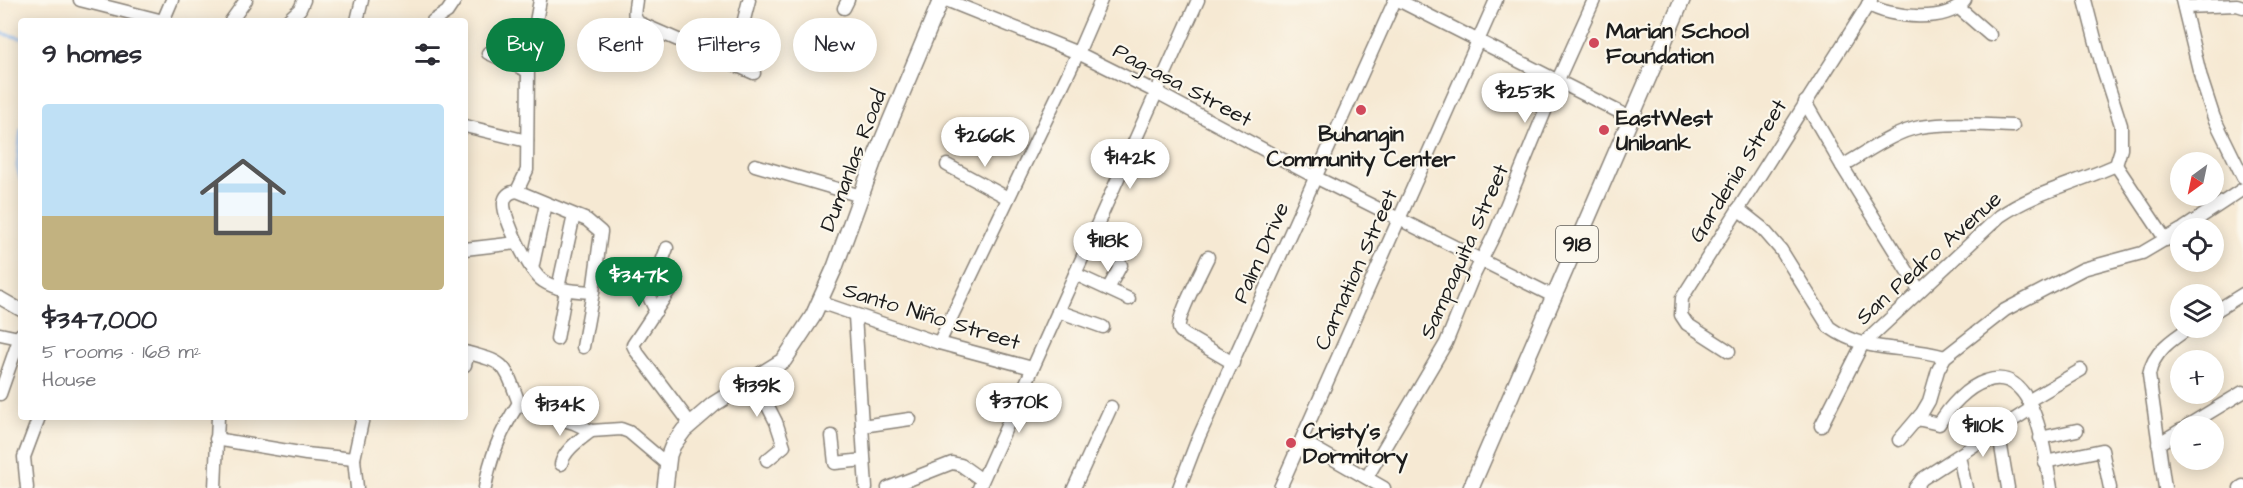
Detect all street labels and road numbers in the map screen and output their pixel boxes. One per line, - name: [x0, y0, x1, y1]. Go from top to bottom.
- street label: Pag-asa Street: [1107, 36, 1257, 136]
- street label: Dumanlas Road: [812, 85, 895, 236]
- street label: Gardenia Street: [1682, 93, 1795, 249]
- street label: Sampaguita Street: [1412, 159, 1518, 344]
- street label: Carnation Street: [1307, 184, 1406, 355]
- street label: San Pedro Avenue: [1849, 184, 2009, 332]
- street label: Palm Drive: [1225, 197, 1297, 308]
- road number: 918: [1556, 226, 1598, 262]
- street label: Santo Niño Street: [839, 275, 1024, 358]

